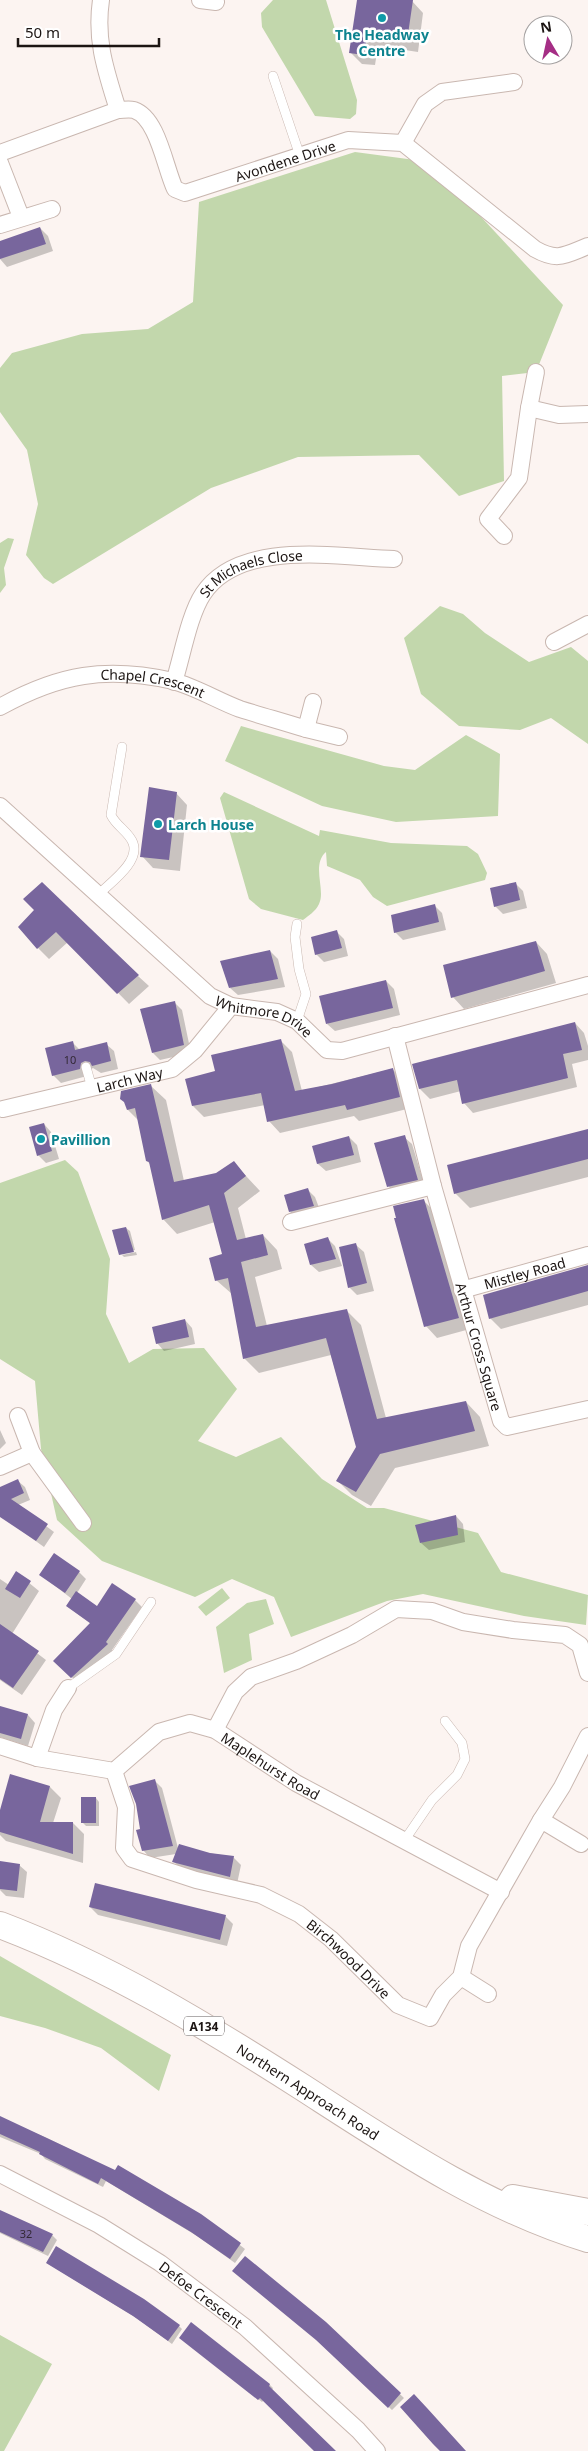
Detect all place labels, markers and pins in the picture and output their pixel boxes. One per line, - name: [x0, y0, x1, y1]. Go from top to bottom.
- marker: The Headway Centre: [376, 12, 388, 24]
- place label: The Headway Centre: [335, 25, 429, 60]
- place label: Larch House: [168, 815, 254, 834]
- marker: Larch House: [152, 818, 164, 830]
- place label: Pavillion: [51, 1130, 111, 1149]
- marker: Pavillion: [35, 1133, 47, 1145]

